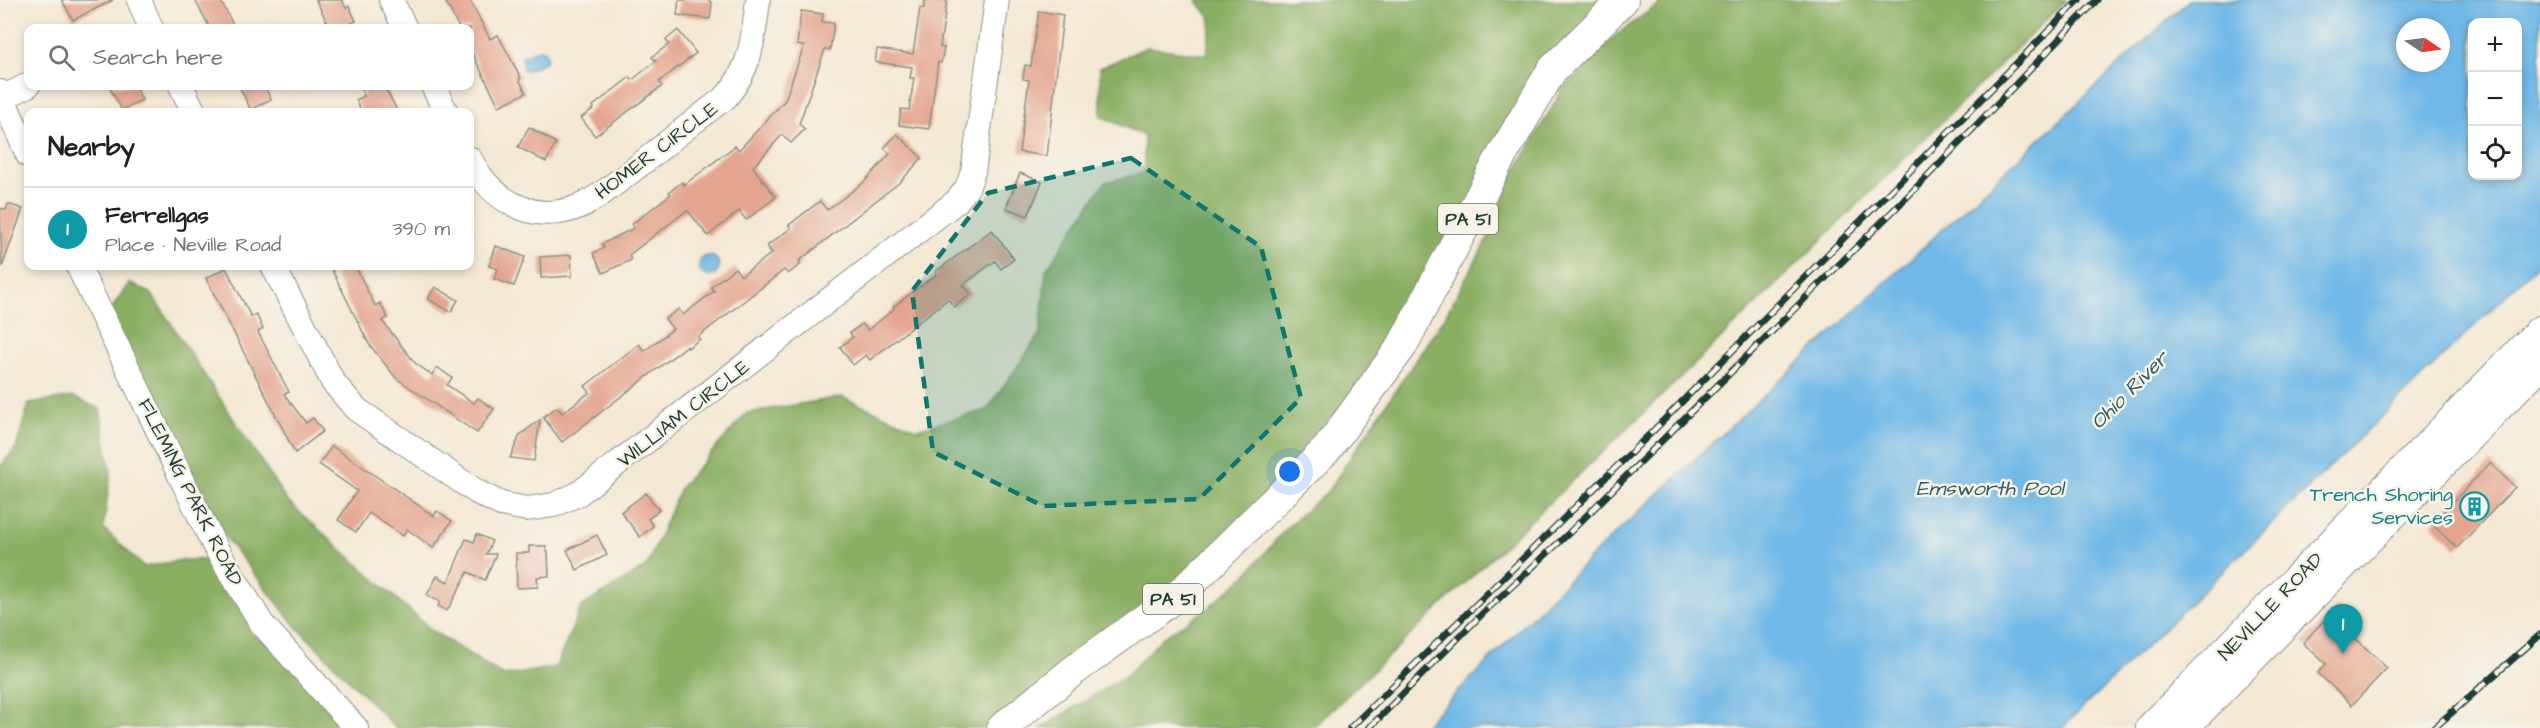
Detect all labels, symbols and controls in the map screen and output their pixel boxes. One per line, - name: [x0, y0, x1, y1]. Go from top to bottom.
- north arrow: [2396, 18, 2450, 72]
- map controls: [2468, 18, 2522, 180]
- button: +: [2468, 18, 2522, 72]
- search box: [24, 24, 474, 90]
- icon: search: [45, 41, 78, 74]
- text: Search here: [93, 42, 223, 73]
- button: −: [2468, 72, 2522, 126]
- street label: HOMER CIRCLE: [589, 95, 724, 206]
- button: locate: [2468, 126, 2522, 180]
- text: Nearby: [48, 129, 135, 165]
- text: Ferrellgas: [105, 200, 209, 231]
- road number: PA 51: [1438, 204, 1498, 234]
- text: 1: [66, 215, 69, 243]
- text: 390 m: [392, 215, 450, 243]
- text: Place · Neville Road: [105, 231, 281, 259]
- water label: Ohio River: [2084, 343, 2177, 436]
- street label: WILLIAM CIRCLE: [611, 353, 756, 474]
- street label: FLEMING PARK ROAD: [131, 394, 250, 591]
- your location: [1275, 457, 1304, 486]
- water label: Emsworth Pool: [1916, 474, 2066, 503]
- place label: Trench Shoring Services: [2310, 481, 2453, 532]
- building icon: Trench Shoring Services: [2458, 490, 2490, 522]
- street label: NEVILLE ROAD: [2212, 546, 2330, 667]
- road number: PA 51: [1143, 584, 1203, 614]
- pin: 1: [2324, 604, 2362, 654]

